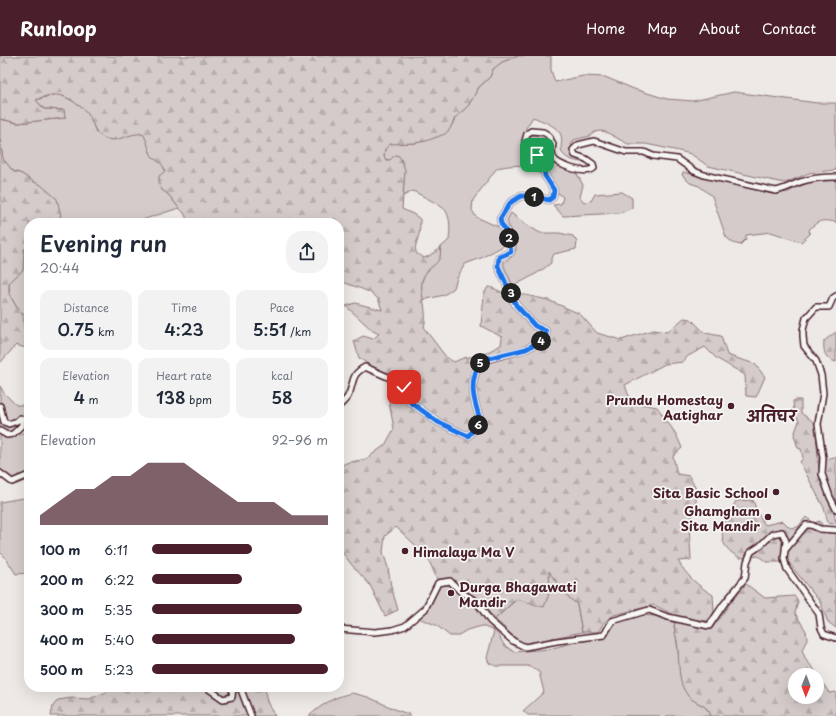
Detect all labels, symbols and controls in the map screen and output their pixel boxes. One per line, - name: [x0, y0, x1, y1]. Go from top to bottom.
- text: Runloop: [20, 14, 97, 42]
- text: Home: [586, 18, 625, 39]
- text: Map: [647, 18, 677, 39]
- text: About: [699, 18, 740, 39]
- text: Contact: [762, 18, 816, 39]
- pin: [520, 138, 554, 172]
- icon: arrive: [526, 144, 548, 166]
- pin: 1: [524, 187, 544, 207]
- text: 1: [531, 188, 537, 205]
- text: Evening run: [40, 226, 167, 259]
- pin: 2: [499, 228, 519, 248]
- text: 2: [505, 229, 513, 246]
- button: share: [286, 231, 328, 273]
- text: 20:44: [40, 258, 80, 277]
- pin: 3: [501, 283, 521, 303]
- text: 3: [507, 284, 515, 301]
- text: Distance: [63, 299, 109, 316]
- text: Time: [171, 299, 197, 316]
- text: Pace: [270, 299, 294, 316]
- text: 0.75: [57, 316, 95, 342]
- text: 4:23: [164, 316, 204, 342]
- text: 5:51: [253, 316, 287, 342]
- text: km: [95, 323, 115, 340]
- text: /km: [287, 323, 311, 340]
- pin: 4: [531, 331, 551, 351]
- text: 4: [537, 332, 545, 349]
- pin: 5: [470, 353, 490, 373]
- text: 5: [476, 354, 484, 371]
- text: Elevation: [62, 367, 110, 384]
- text: Heart rate: [156, 367, 212, 384]
- text: kcal: [271, 367, 293, 384]
- pin: [387, 370, 421, 404]
- icon: check: [393, 376, 415, 398]
- text: 4: [73, 384, 85, 410]
- text: 138: [156, 384, 186, 410]
- text: 58: [271, 384, 293, 410]
- place label: Prundu Homestay Aatighar: [606, 390, 723, 424]
- text: m: [85, 391, 99, 408]
- text: bpm: [186, 391, 212, 408]
- marker: Prundu Homestay Aatighar: [726, 401, 736, 411]
- district label: अतिघर: [746, 404, 798, 427]
- pin: 6: [468, 415, 488, 435]
- text: 6: [474, 416, 482, 433]
- text: Elevation: [40, 430, 96, 449]
- text: 92–96 m: [272, 430, 328, 449]
- place label: Sita Basic School: [653, 483, 768, 502]
- marker: Sita Basic School: [771, 487, 781, 497]
- place label: Ghamgham Sita Mandir: [681, 501, 760, 535]
- marker: Ghamgham Sita Mandir: [763, 512, 773, 522]
- text: 100 m: [40, 540, 81, 559]
- text: 6:11: [104, 540, 128, 559]
- place label: Himalaya Ma V: [413, 542, 515, 561]
- marker: Himalaya Ma V: [400, 546, 410, 556]
- text: 200 m: [40, 570, 84, 589]
- text: 6:22: [104, 570, 134, 589]
- place label: Durga Bhagawati Mandir: [459, 577, 577, 611]
- marker: Durga Bhagawati Mandir: [446, 588, 456, 598]
- text: 300 m: [40, 600, 84, 619]
- text: 5:35: [104, 600, 133, 619]
- text: 400 m: [40, 630, 84, 649]
- text: 5:40: [104, 630, 134, 649]
- text: 500 m: [40, 660, 83, 679]
- text: 5:23: [104, 660, 134, 679]
- north arrow: [788, 668, 824, 704]
- map controls: [788, 668, 824, 704]

